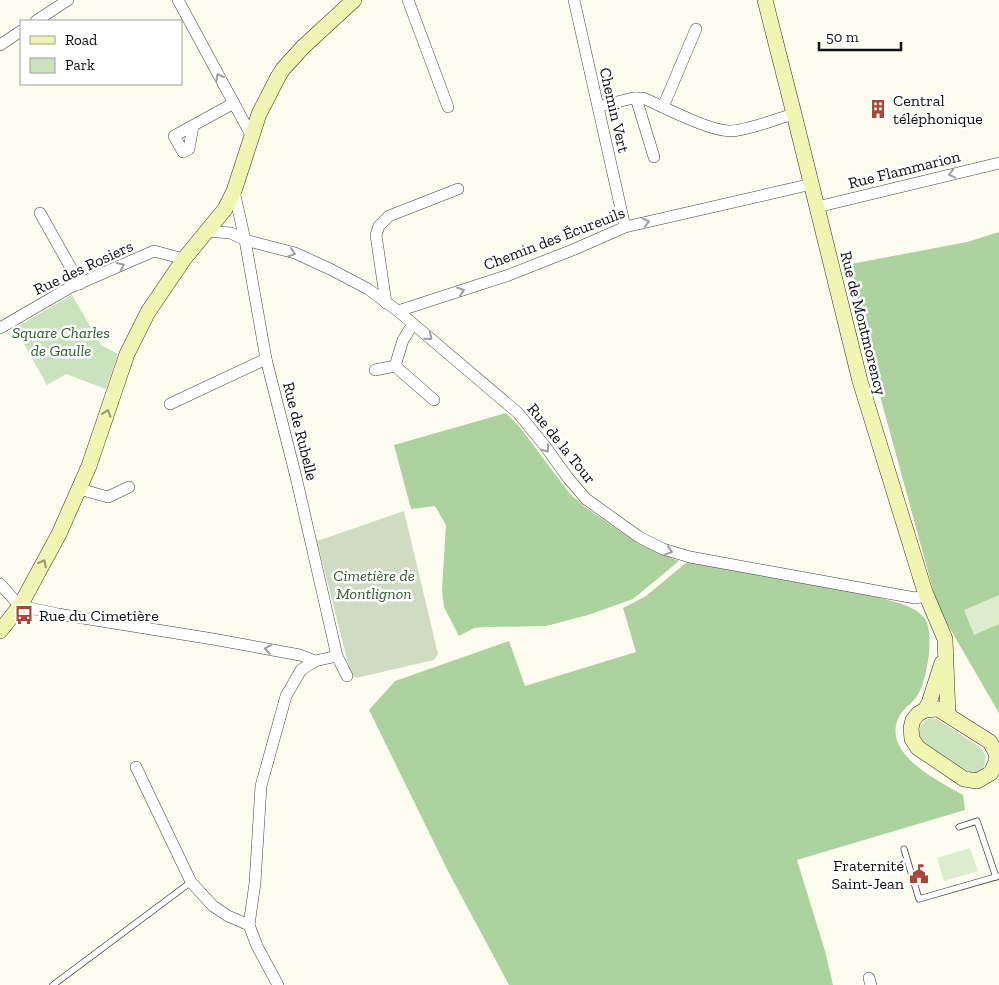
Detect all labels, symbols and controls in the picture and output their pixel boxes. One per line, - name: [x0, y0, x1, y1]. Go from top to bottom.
- legend: [20, 20, 182, 85]
- scale bar: [819, 20, 902, 52]
- text: 50 m: [826, 28, 859, 46]
- text: Road: [65, 31, 98, 49]
- text: Park: [65, 56, 95, 74]
- street label: Chemin Vert: [595, 66, 634, 155]
- one-way arrow: [216, 73, 226, 82]
- place label: Central téléphonique: [893, 91, 983, 128]
- building icon: Central téléphonique: [867, 98, 889, 120]
- street label: Rue Flammarion: [846, 146, 963, 193]
- one-way arrow: [947, 168, 956, 179]
- street label: Chemin des Écureuils: [481, 203, 627, 274]
- one-way arrow: [641, 217, 650, 228]
- street label: Rue des Rosiers: [30, 236, 136, 299]
- one-way arrow: [287, 247, 295, 257]
- street label: Rue de Montmorency: [836, 249, 891, 398]
- one-way arrow: [116, 261, 125, 272]
- one-way arrow: [456, 286, 465, 296]
- park label: Square Charles de Gaulle: [12, 323, 110, 360]
- one-way arrow: [423, 332, 432, 340]
- street label: Rue de Rubelle: [279, 380, 322, 482]
- street label: Rue de la Tour: [523, 399, 600, 488]
- one-way arrow: [101, 410, 111, 418]
- one-way arrow: [541, 443, 549, 452]
- one-way arrow: [665, 545, 673, 555]
- one-way arrow: [37, 559, 47, 568]
- park label: Cimetière de Montlignon: [333, 566, 415, 603]
- bus stop icon: Rue du Cimetière: [13, 604, 35, 626]
- place label: Rue du Cimetière: [39, 606, 159, 625]
- one-way arrow: [263, 645, 272, 655]
- place label: Fraternité Saint-Jean: [832, 856, 905, 893]
- public building icon: Fraternité Saint-Jean: [908, 863, 930, 885]

